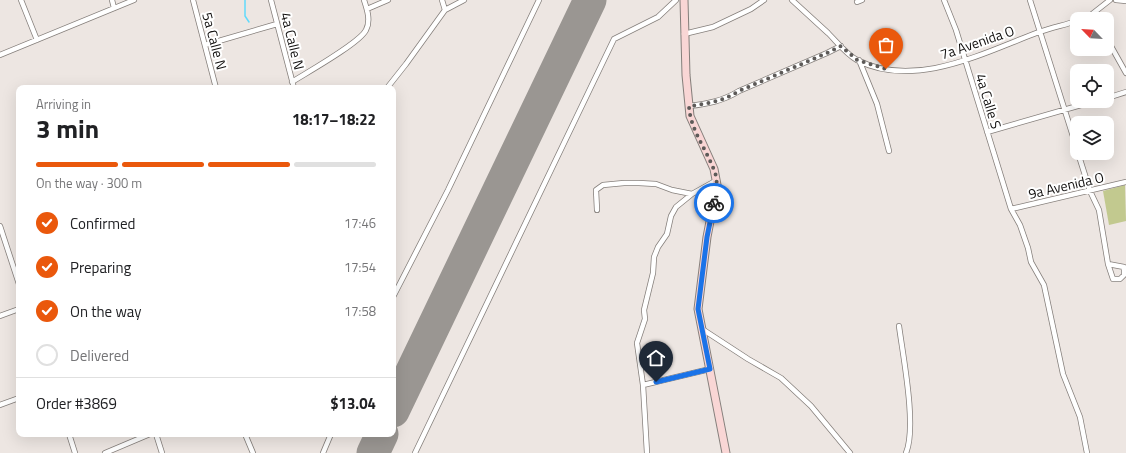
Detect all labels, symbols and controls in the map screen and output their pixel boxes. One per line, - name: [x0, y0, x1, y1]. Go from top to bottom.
- street label: 5a Calle N: [197, 10, 233, 72]
- street label: 4a Calle N: [276, 10, 310, 72]
- north arrow: [1070, 12, 1114, 56]
- map controls: [1070, 12, 1114, 160]
- street label: 7a Avenida O: [937, 20, 1017, 64]
- pin: [869, 28, 903, 69]
- icon: bag: [875, 34, 897, 56]
- button: locate: [1070, 64, 1114, 108]
- street label: 4a Calle S: [971, 71, 1007, 131]
- text: Arriving in: [36, 94, 91, 114]
- text: 18:17–18:22: [292, 108, 376, 131]
- text: 3 min: [36, 109, 99, 148]
- button: layers: [1070, 116, 1114, 160]
- street label: 9a Avenida O: [1026, 166, 1106, 204]
- text: On the way · 300 m: [36, 173, 142, 193]
- courier: [694, 183, 734, 223]
- icon: bike: [703, 192, 725, 214]
- icon: check: [36, 212, 58, 234]
- text: Confirmed: [70, 212, 135, 235]
- text: 17:46: [344, 213, 376, 233]
- icon: check: [36, 256, 58, 278]
- text: Preparing: [70, 256, 131, 279]
- text: 17:54: [344, 257, 376, 277]
- icon: check: [36, 300, 58, 322]
- text: On the way: [70, 300, 142, 323]
- text: 17:58: [344, 301, 376, 321]
- pin: [639, 341, 673, 382]
- text: Delivered: [70, 344, 129, 367]
- icon: home: [645, 347, 667, 369]
- text: Order #3869: [36, 392, 117, 415]
- text: $13.04: [330, 392, 376, 415]

